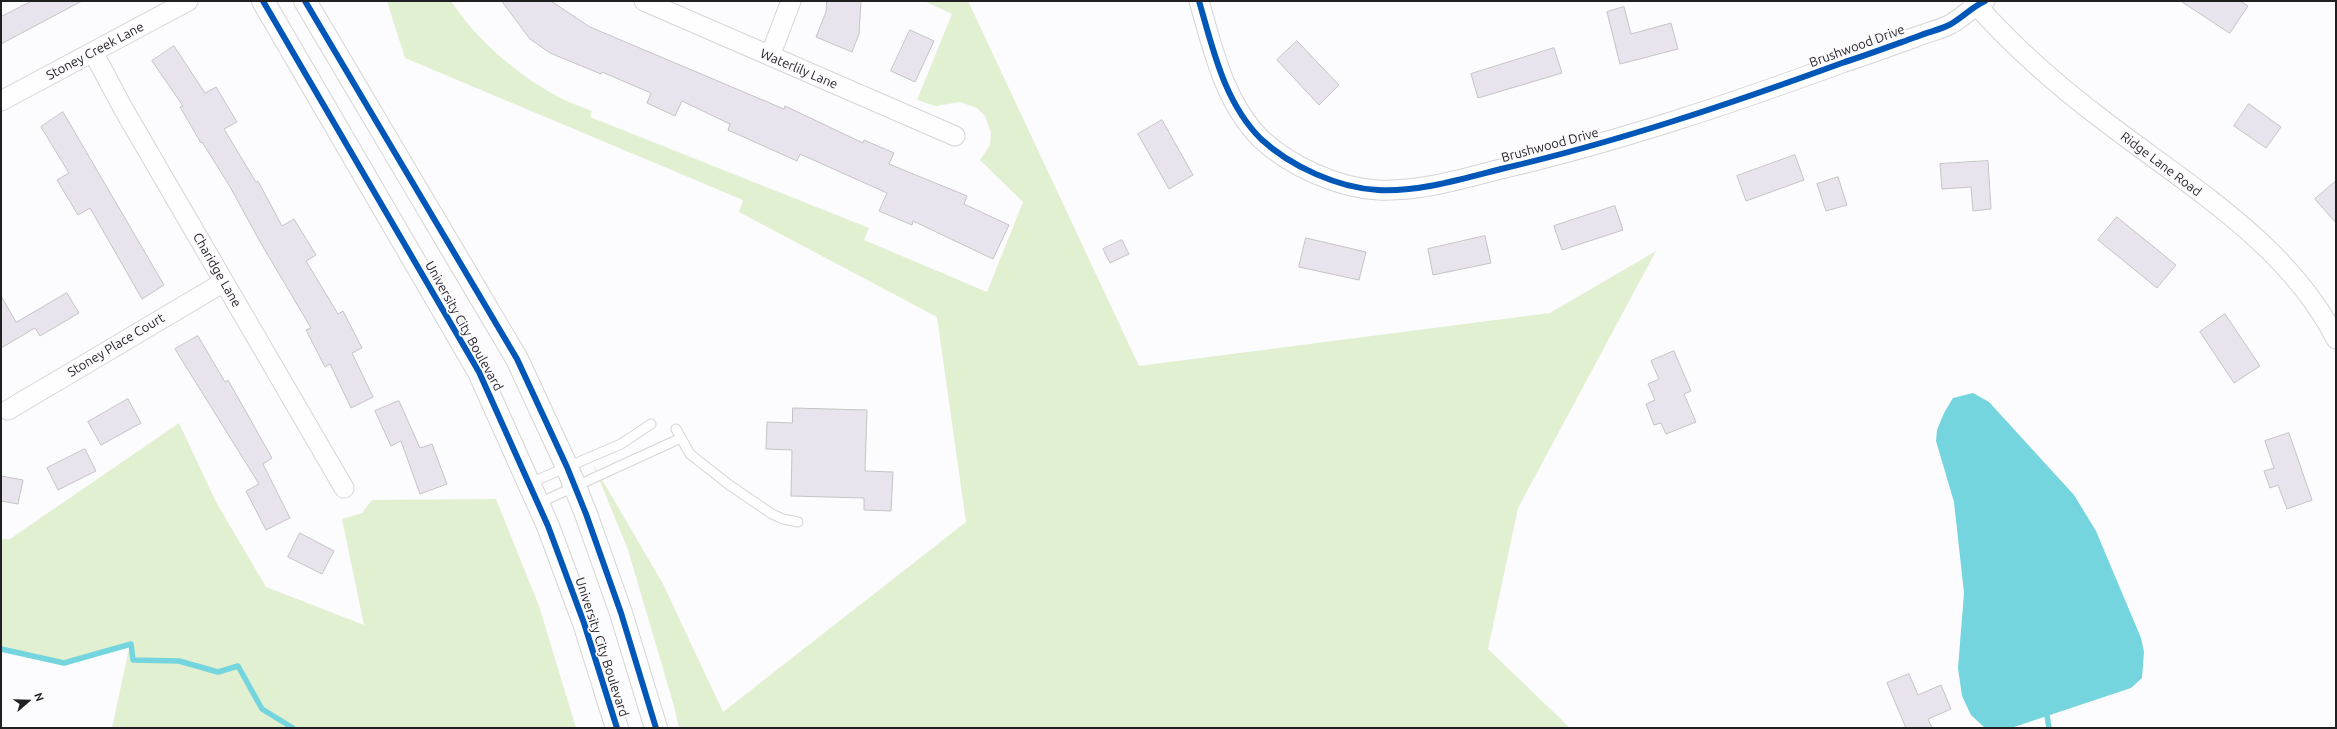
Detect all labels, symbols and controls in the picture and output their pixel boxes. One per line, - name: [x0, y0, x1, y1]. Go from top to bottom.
- street label: Stoney Creek Lane: [44, 19, 146, 83]
- street label: Brushwood Drive: [1807, 22, 1907, 70]
- street label: Waterlily Lane: [758, 46, 840, 92]
- street label: Brushwood Drive: [1500, 124, 1600, 166]
- street label: Ridge Lane Road: [2117, 128, 2205, 200]
- street label: Charidge Lane: [189, 230, 245, 310]
- street label: University City Boulevard: [422, 258, 506, 394]
- street label: Stoney Place Court: [65, 310, 167, 380]
- street label: University City Boulevard: [572, 575, 632, 719]
- north arrow: [8, 681, 48, 721]
- text: N: [32, 691, 46, 703]

